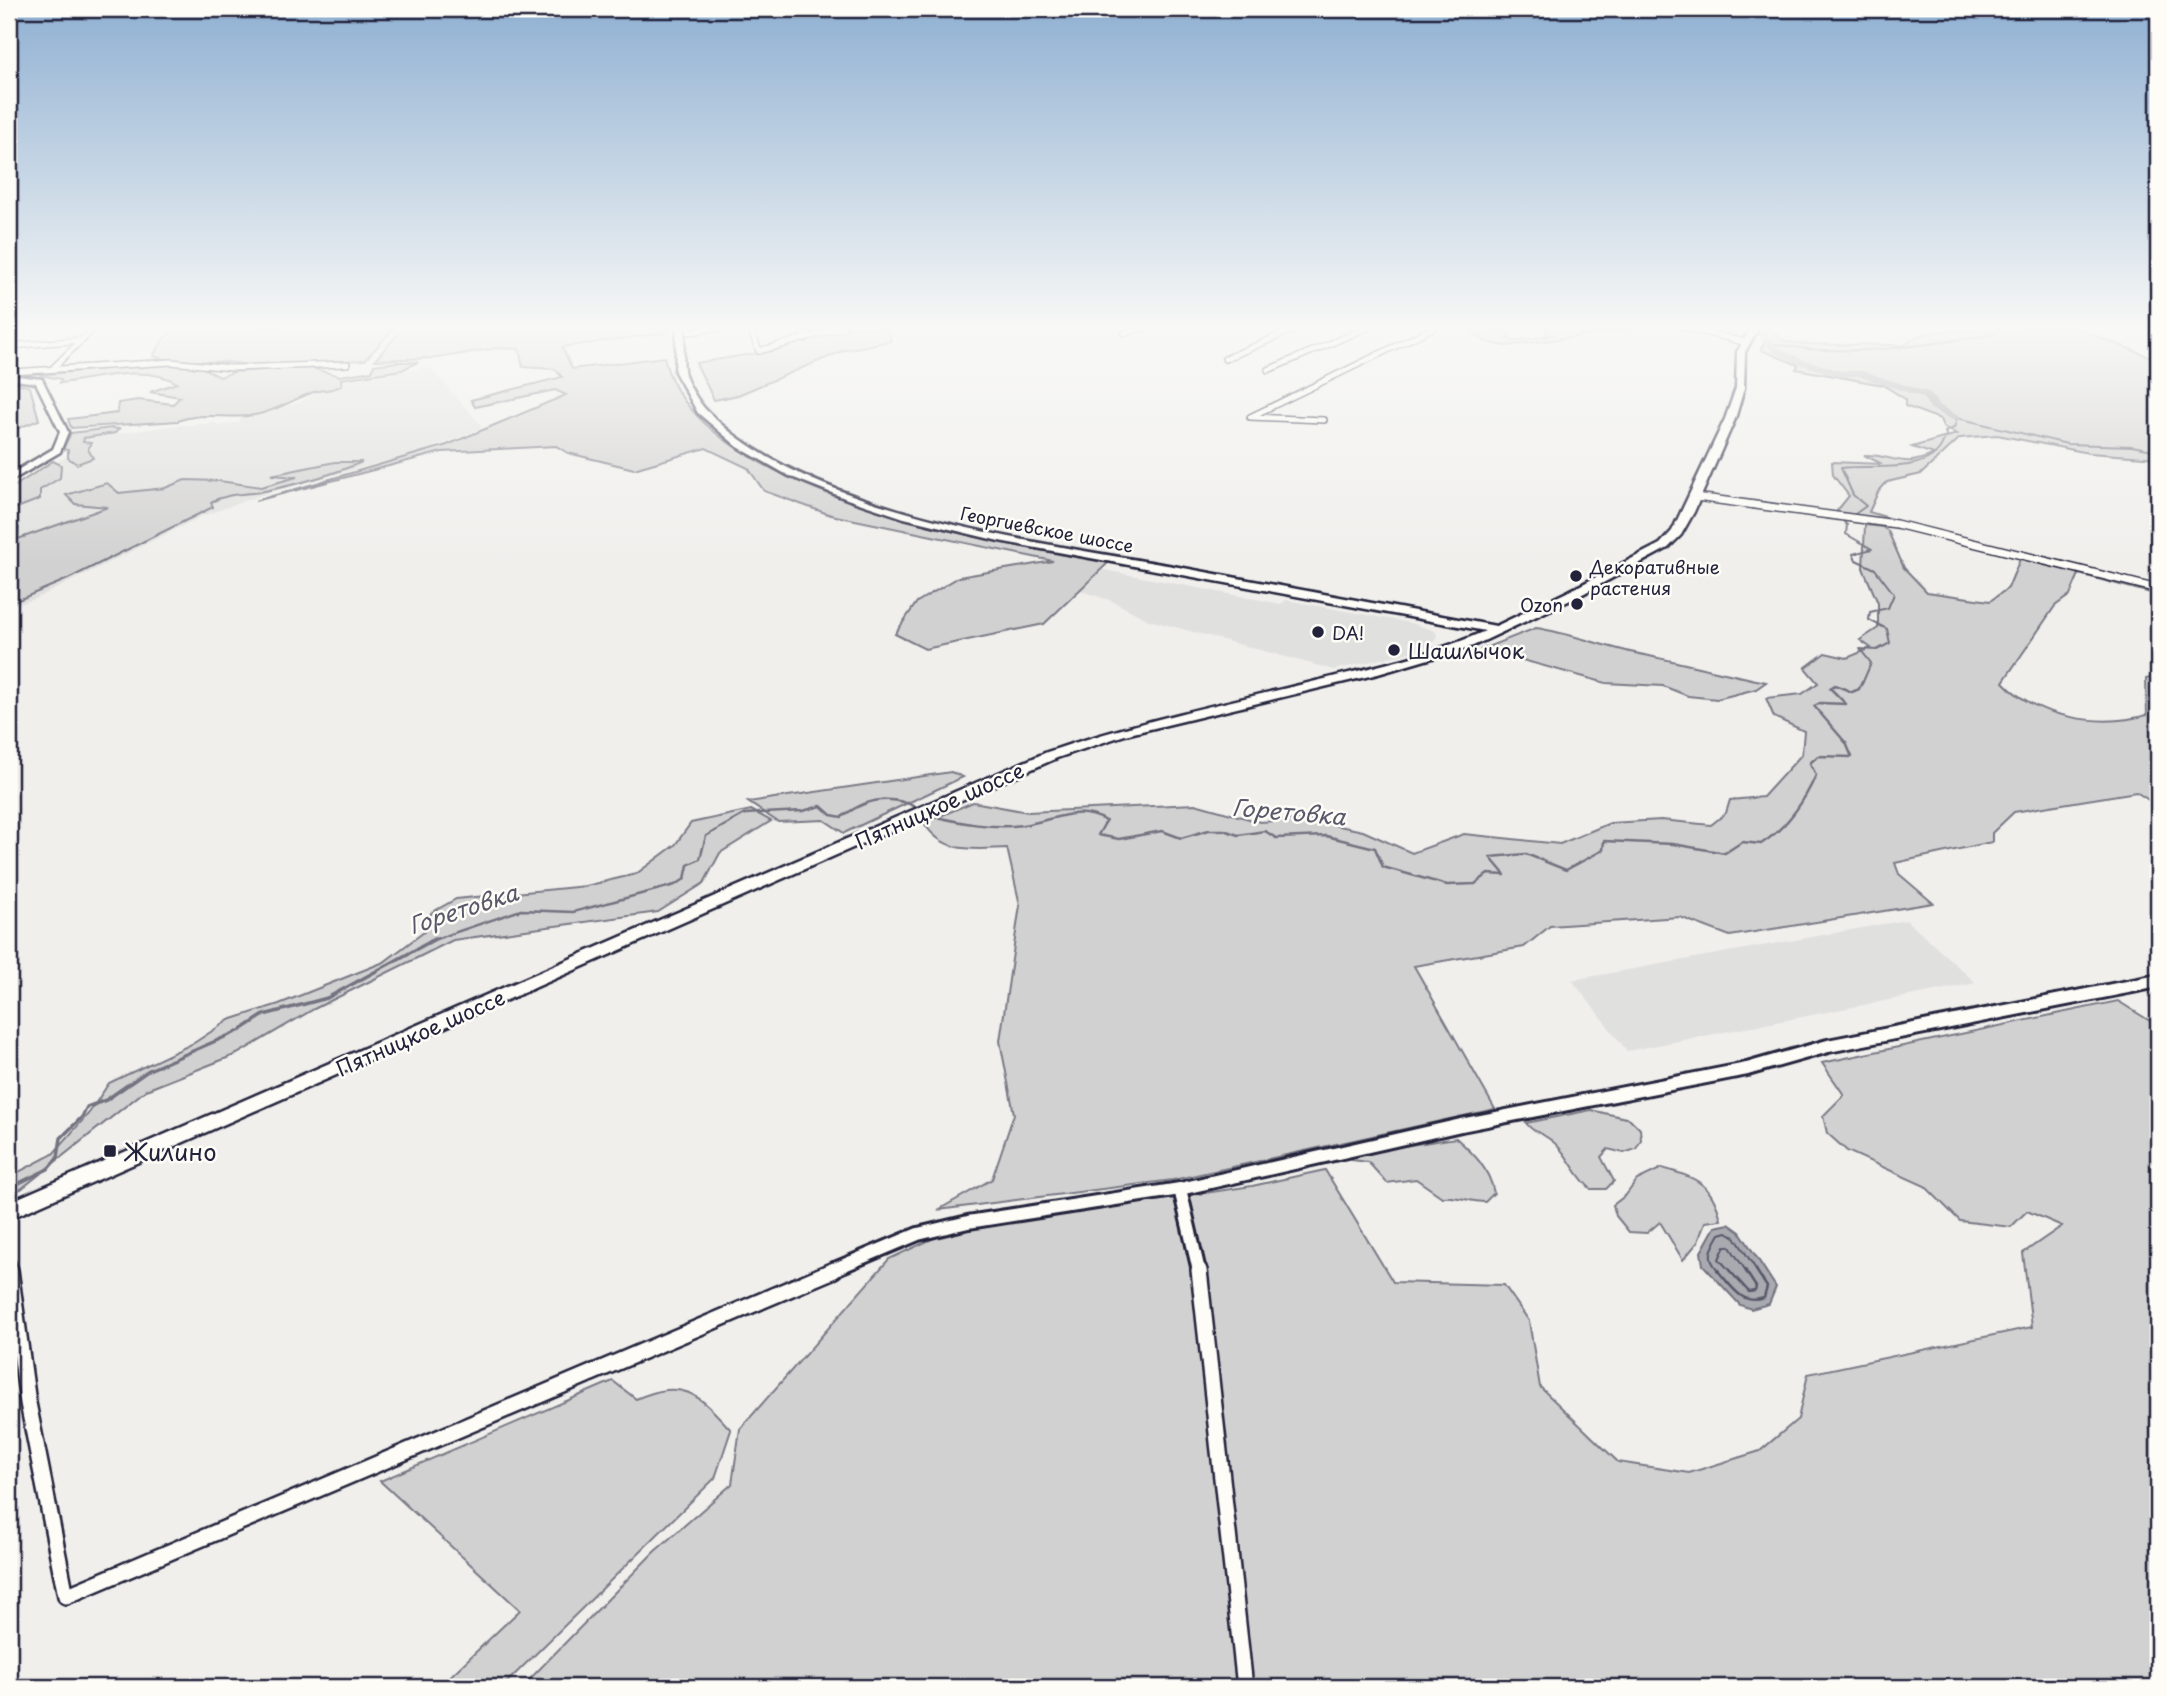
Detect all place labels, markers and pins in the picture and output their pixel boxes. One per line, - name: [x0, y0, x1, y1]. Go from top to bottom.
- place label: Декоративные растения: [1589, 553, 1720, 601]
- marker: Декоративные растения: [1568, 568, 1584, 584]
- place label: Ozon: [1520, 591, 1563, 618]
- marker: Ozon: [1569, 596, 1585, 612]
- place label: DA!: [1332, 619, 1364, 646]
- marker: DA!: [1310, 624, 1326, 640]
- place label: Шашлычок: [1408, 634, 1525, 666]
- marker: Шашлычок: [1386, 642, 1402, 658]
- place label: Жилино: [123, 1133, 217, 1169]
- marker: Жилино: [102, 1143, 118, 1159]

